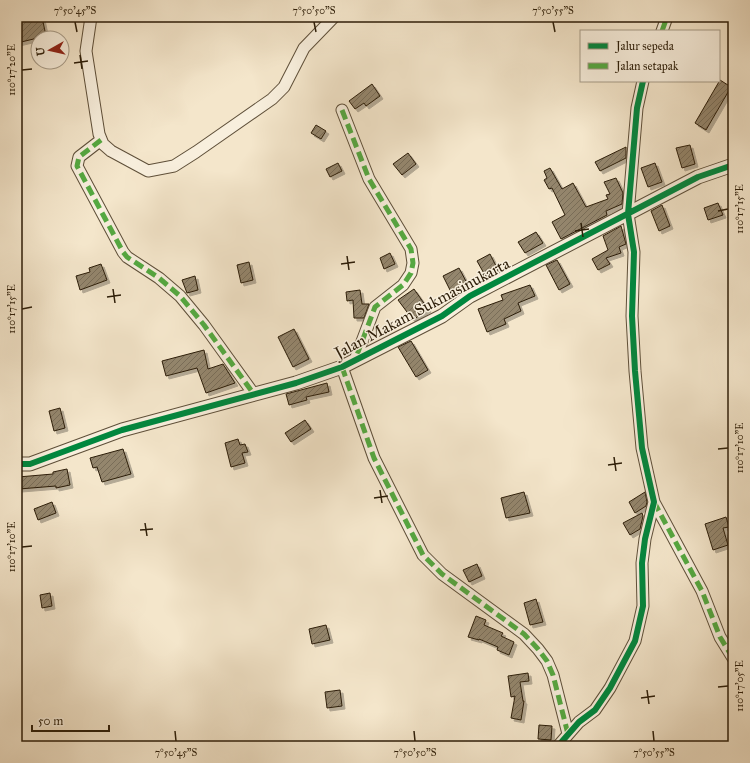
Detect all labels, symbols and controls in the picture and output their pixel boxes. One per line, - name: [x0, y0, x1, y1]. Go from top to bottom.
- text: 7°50'45"S: [54, 5, 97, 17]
- text: 7°50'50"S: [293, 5, 336, 17]
- text: 7°50'55"S: [532, 5, 574, 17]
- north arrow: [30, 30, 70, 70]
- legend: [580, 30, 720, 82]
- text: Jalur sepeda: [614, 39, 675, 54]
- text: 110°17'20"E: [6, 44, 18, 96]
- text: U: [34, 46, 48, 57]
- text: Jalan setapak: [614, 59, 679, 74]
- text: 110°17'15"E: [734, 184, 746, 234]
- street label: Jalan Makam Sukmasinukarta: [329, 254, 514, 364]
- text: 110°17'15"E: [6, 284, 18, 334]
- text: 110°17'10"E: [734, 423, 746, 473]
- text: 110°17'10"E: [6, 522, 18, 572]
- text: 110°17'05"E: [734, 660, 746, 712]
- scale bar: [32, 707, 109, 733]
- text: 50 m: [38, 714, 63, 728]
- text: 7°50'45"S: [155, 747, 198, 759]
- text: 7°50'50"S: [394, 747, 437, 759]
- text: 7°50'55"S: [633, 747, 675, 759]

